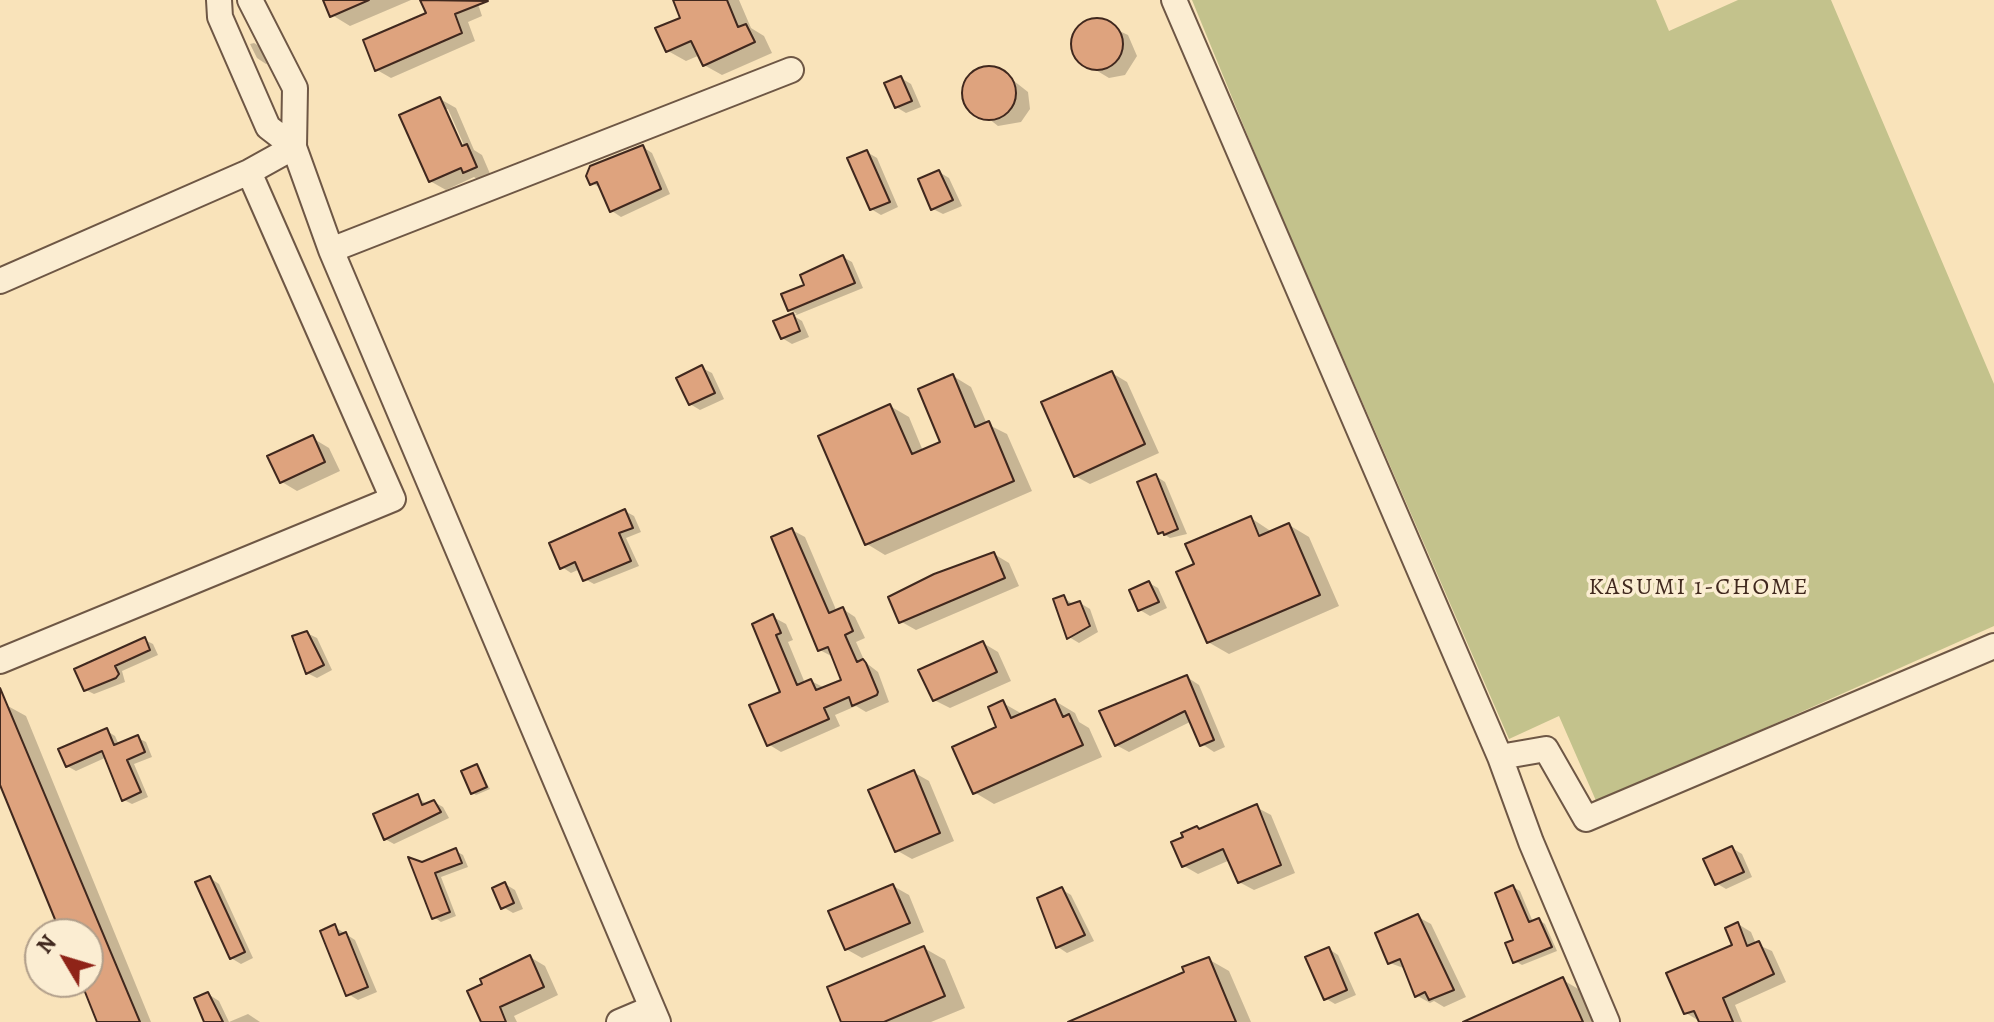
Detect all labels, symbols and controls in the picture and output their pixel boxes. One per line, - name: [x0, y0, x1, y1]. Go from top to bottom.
- district label: KASUMI 1-CHOME: [1588, 574, 1810, 602]
- north arrow: [24, 918, 104, 998]
- text: N: [30, 929, 63, 960]

